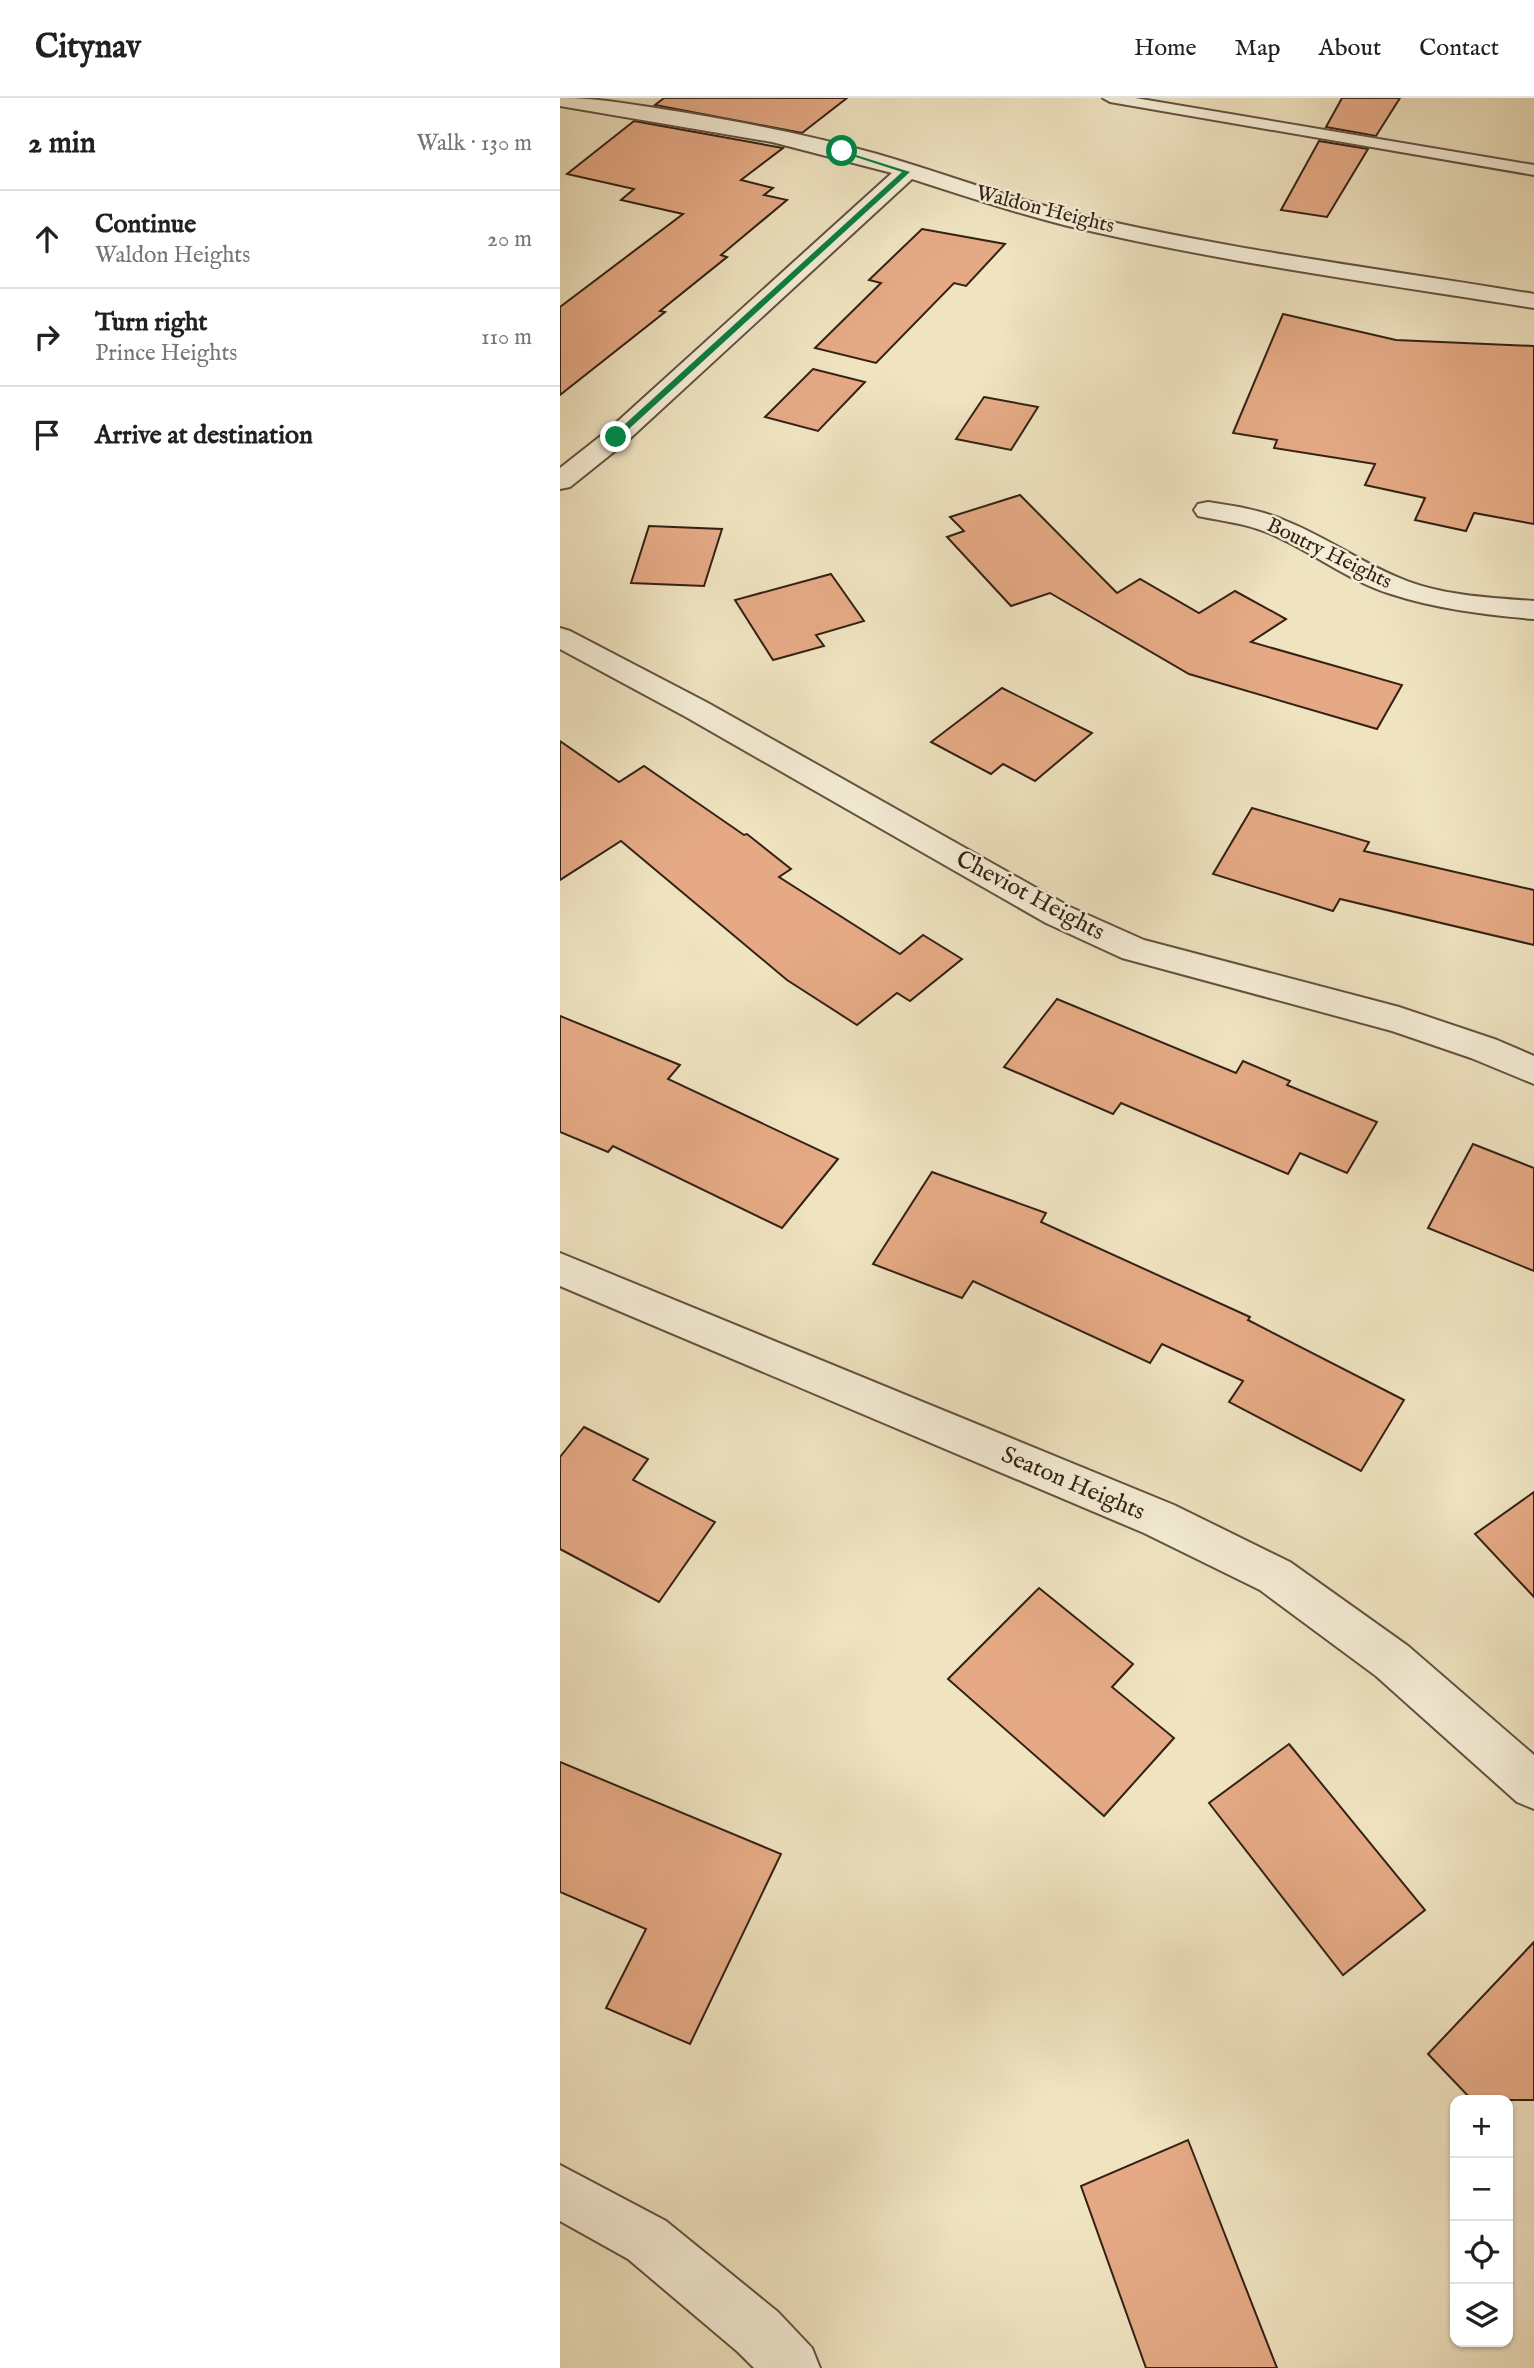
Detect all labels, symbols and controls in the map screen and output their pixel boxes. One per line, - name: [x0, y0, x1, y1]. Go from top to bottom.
- text: Citynav: [35, 27, 141, 69]
- text: Home: [1134, 33, 1197, 64]
- text: Map: [1235, 33, 1281, 64]
- text: About: [1319, 33, 1381, 64]
- text: Contact: [1419, 33, 1499, 64]
- text: 2 min: [28, 125, 96, 163]
- text: Walk · 130 m: [417, 129, 532, 158]
- route start: [826, 135, 857, 166]
- street label: Waldon Heights: [973, 180, 1117, 240]
- text: Continue: [95, 208, 196, 241]
- icon: ahead: [28, 220, 66, 258]
- text: 20 m: [487, 225, 532, 254]
- text: Waldon Heights: [95, 241, 250, 270]
- text: Turn right: [95, 306, 208, 339]
- icon: right: [28, 318, 66, 356]
- text: 110 m: [481, 323, 532, 352]
- text: Prince Heights: [95, 339, 237, 368]
- icon: arrive: [28, 416, 66, 454]
- text: Arrive at destination: [95, 419, 313, 452]
- route end: [600, 421, 631, 452]
- street label: Boutry Heights: [1262, 512, 1396, 596]
- street label: Cheviot Heights: [950, 844, 1110, 948]
- street label: Seaton Heights: [997, 1440, 1149, 1528]
- map controls: [1450, 2095, 1513, 2347]
- button: +: [1450, 2095, 1513, 2158]
- button: −: [1450, 2158, 1513, 2221]
- button: locate: [1450, 2221, 1513, 2284]
- button: layers: [1450, 2284, 1513, 2347]

